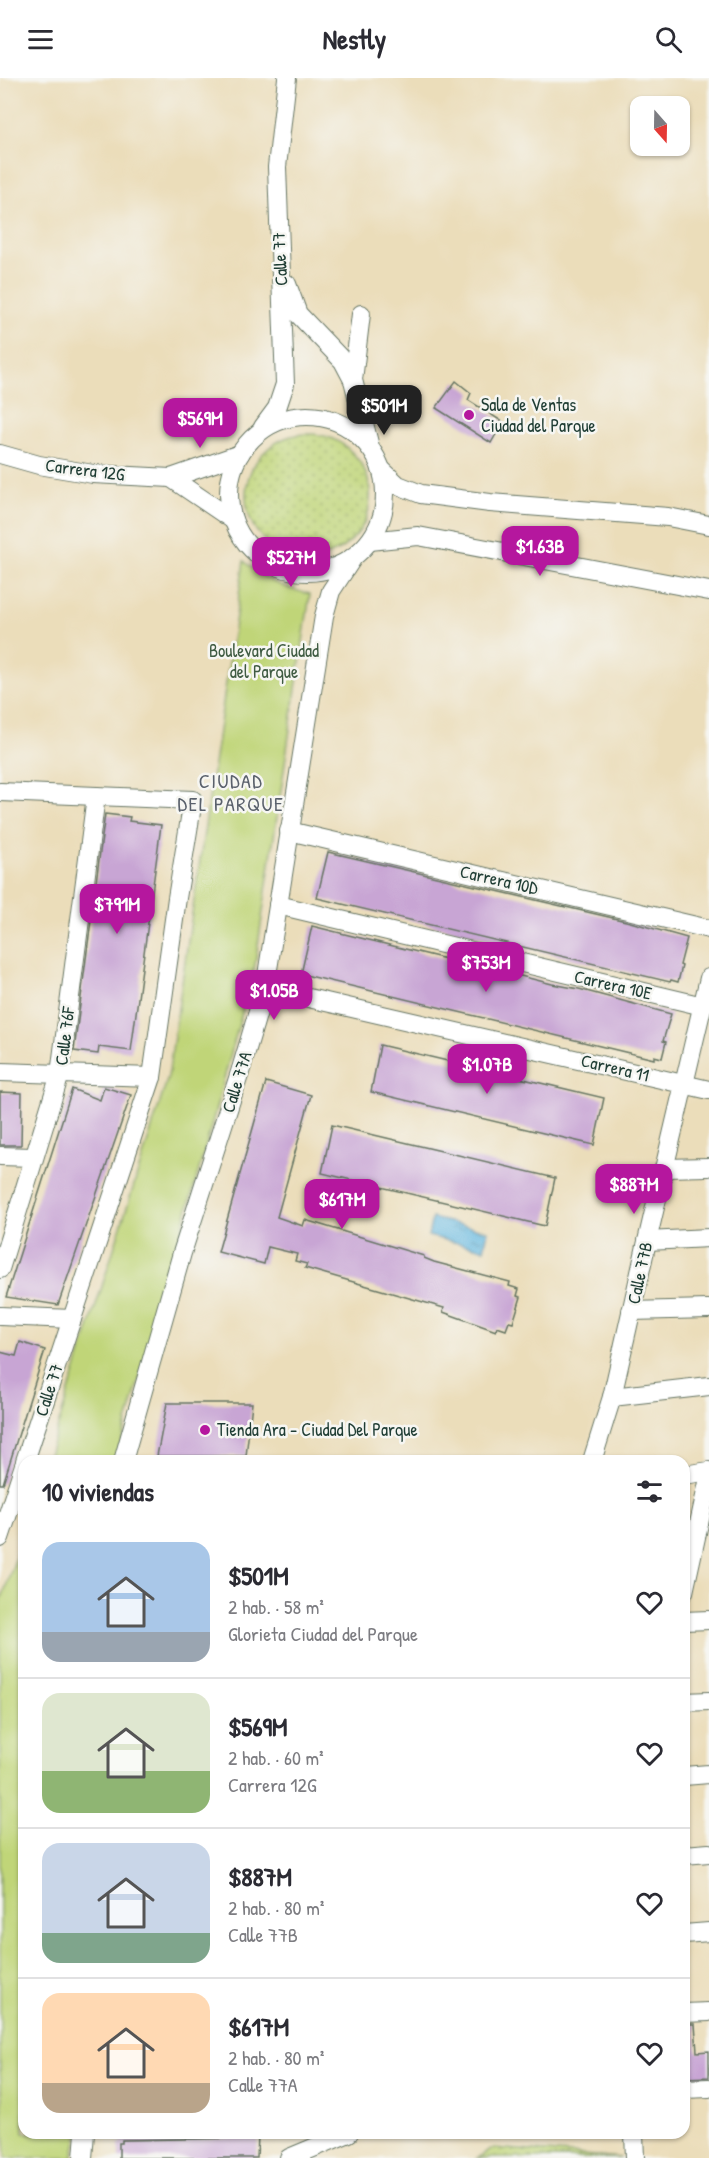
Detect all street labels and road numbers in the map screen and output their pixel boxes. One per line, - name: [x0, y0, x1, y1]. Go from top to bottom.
- street label: Calle 77: [266, 231, 293, 287]
- street label: Carrera 12G: [44, 452, 126, 487]
- street label: Carrera 10D: [458, 858, 541, 901]
- street label: Carrera 10E: [572, 963, 654, 1006]
- street label: Calle 76F: [49, 1004, 81, 1067]
- street label: Calle 77A: [215, 1048, 258, 1115]
- street label: Carrera 11: [579, 1048, 652, 1087]
- street label: Calle 77B: [621, 1240, 658, 1306]
- street label: Calle 77: [28, 1360, 69, 1419]

